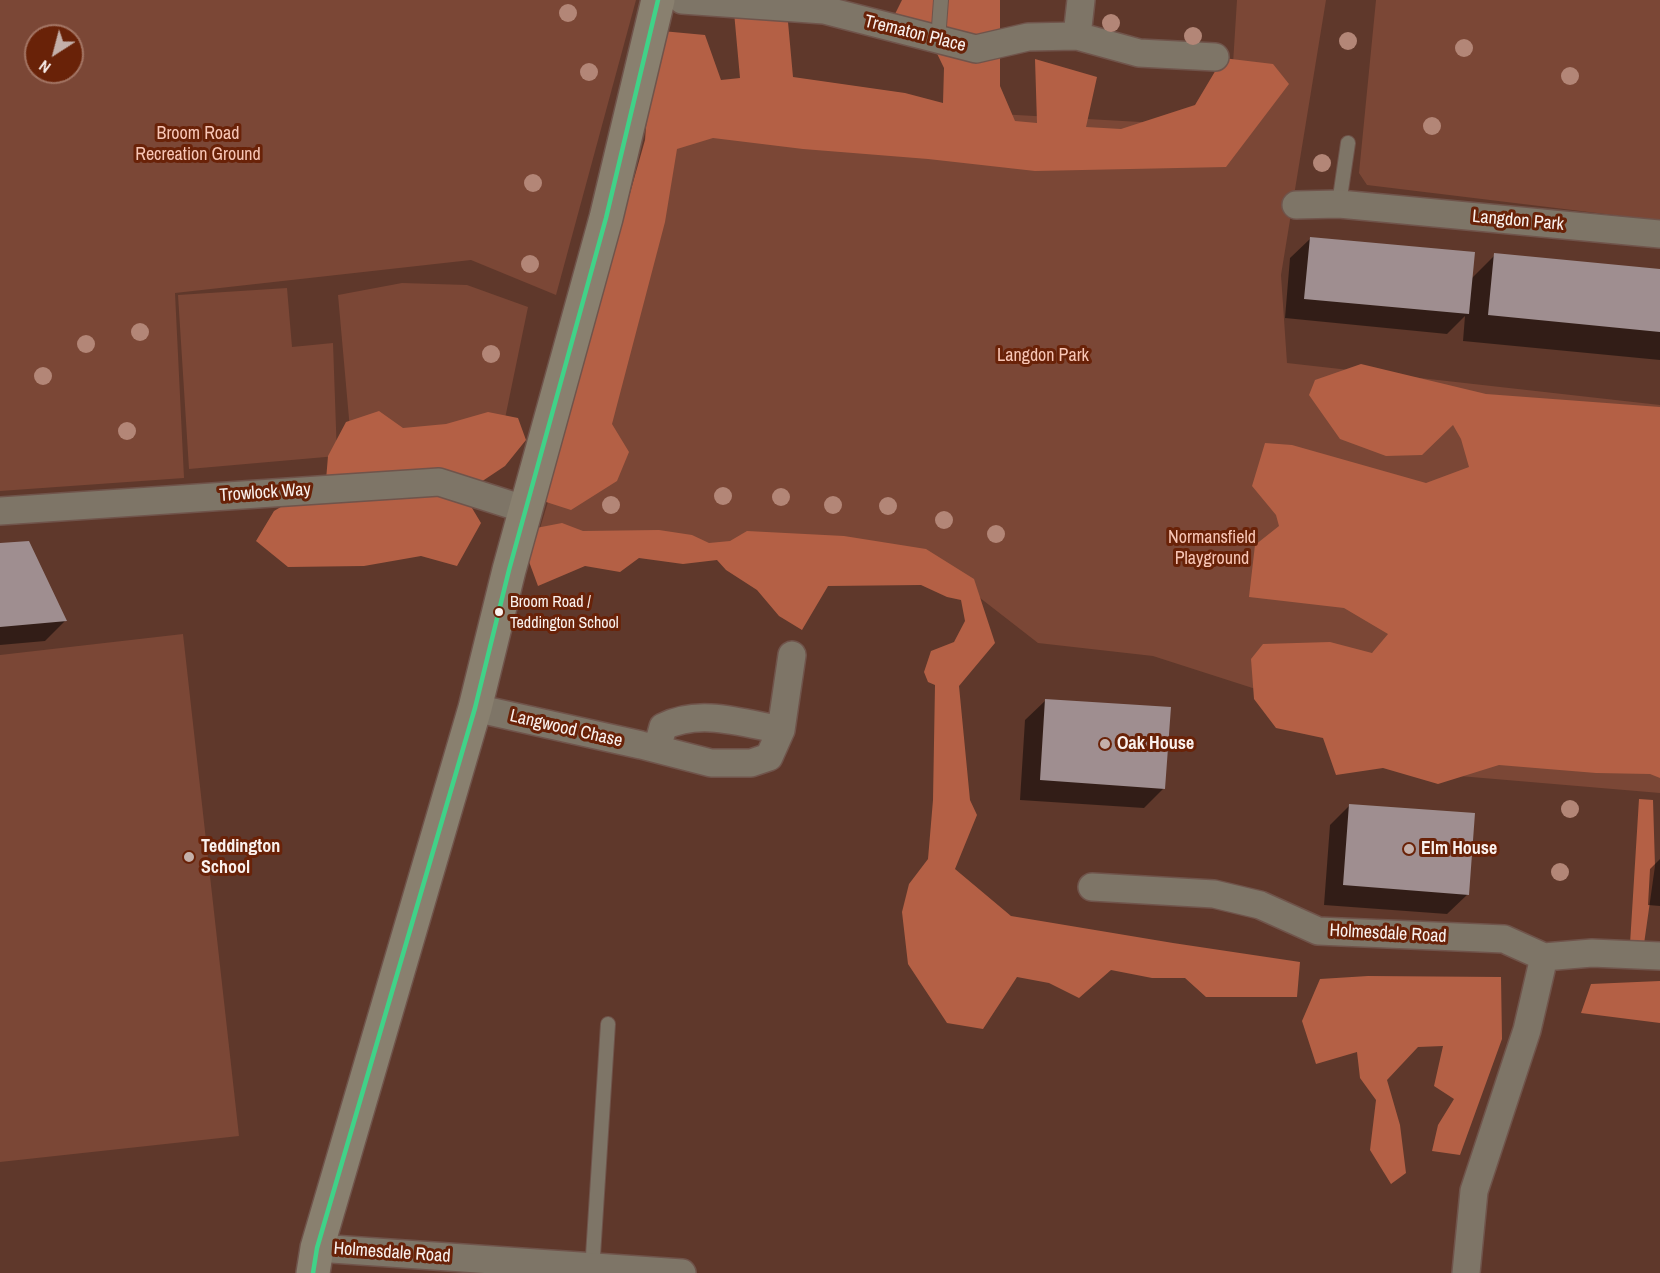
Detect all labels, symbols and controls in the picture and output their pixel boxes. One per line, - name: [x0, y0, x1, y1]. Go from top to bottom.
- street label: Trematon Place: [862, 11, 968, 57]
- north arrow: [24, 24, 84, 84]
- text: N: [34, 55, 55, 79]
- park label: Broom Road Recreation Ground: [135, 123, 261, 166]
- street label: Langdon Park: [1471, 206, 1565, 236]
- park label: Langdon Park: [997, 345, 1089, 367]
- street label: Trowlock Way: [219, 479, 311, 507]
- park label: Normansfield Playground: [1168, 527, 1256, 570]
- place label: Broom Road / Teddington School: [510, 593, 619, 631]
- marker: Broom Road / Teddington School: [493, 606, 505, 618]
- street label: Langwood Chase: [508, 706, 624, 752]
- place label: Oak House: [1117, 733, 1194, 755]
- marker: Oak House: [1098, 737, 1112, 751]
- place label: Teddington School: [201, 836, 280, 878]
- place label: Elm House: [1421, 838, 1497, 860]
- marker: Elm House: [1402, 842, 1416, 856]
- marker: Teddington School: [182, 850, 196, 864]
- street label: Holmesdale Road: [1329, 920, 1447, 948]
- street label: Holmesdale Road: [333, 1238, 451, 1268]

